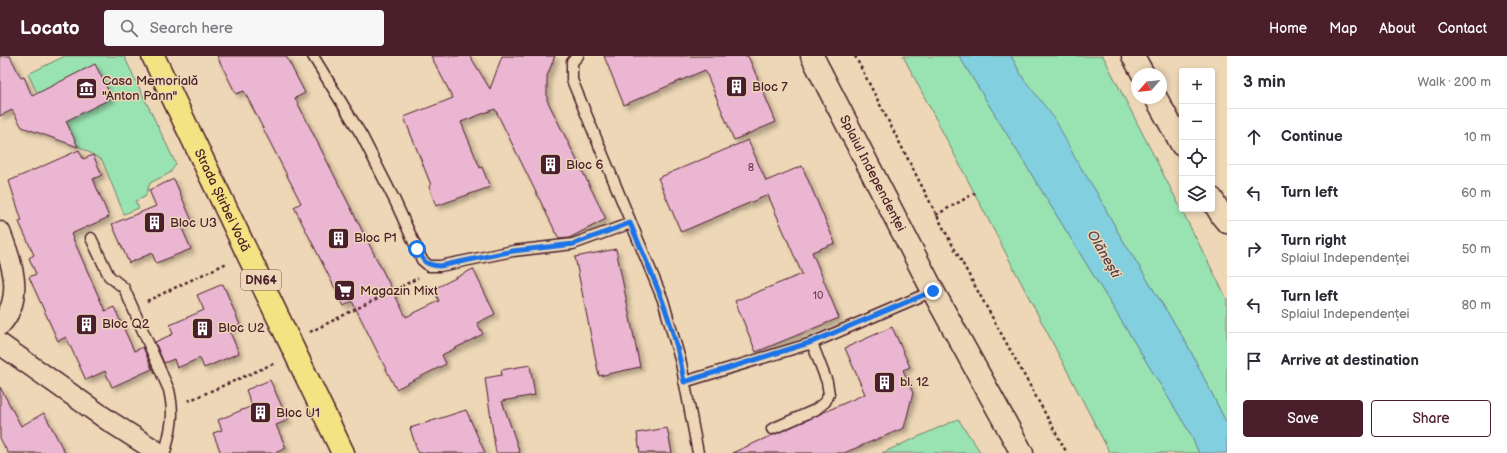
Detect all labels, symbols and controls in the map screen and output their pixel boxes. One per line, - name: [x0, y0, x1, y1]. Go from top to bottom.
- search box: [104, 10, 384, 46]
- text: Locato: [20, 17, 80, 40]
- icon: search: [118, 17, 140, 39]
- text: Search here: [150, 19, 233, 38]
- text: Home: [1269, 20, 1307, 37]
- text: Map: [1329, 20, 1357, 37]
- text: About: [1379, 20, 1416, 37]
- text: Contact: [1438, 20, 1487, 37]
- north arrow: [1131, 68, 1167, 104]
- map controls: [1179, 68, 1215, 212]
- button: +: [1179, 68, 1215, 104]
- text: 3 min: [1243, 72, 1286, 92]
- place label: Casa Memorială "Anton Pann": [102, 73, 198, 104]
- building icon: Bloc 7: [724, 74, 750, 100]
- text: Walk · 200 m: [1418, 74, 1491, 90]
- museum icon: Casa Memorială "Anton Pann": [73, 75, 99, 101]
- place label: Bloc 7: [752, 79, 788, 95]
- button: −: [1179, 104, 1215, 140]
- street label: Splaiul Independenței: [836, 112, 909, 234]
- icon: ahead: [1243, 126, 1265, 148]
- text: Continue: [1281, 127, 1343, 146]
- text: 10 m: [1464, 129, 1491, 145]
- button: locate: [1179, 140, 1215, 176]
- street label: Strada Știrbei Vodă: [191, 146, 253, 254]
- building icon: Bloc 6: [538, 152, 564, 178]
- place label: Bloc 6: [566, 157, 604, 173]
- house number: 8: [748, 161, 754, 174]
- button: layers: [1179, 176, 1215, 212]
- icon: left: [1243, 182, 1265, 204]
- text: Turn left: [1281, 183, 1338, 202]
- text: 60 m: [1461, 185, 1491, 201]
- building icon: Bloc U3: [141, 210, 167, 236]
- place label: Bloc U3: [170, 215, 217, 231]
- building icon: Bloc P1: [325, 225, 351, 251]
- water label: Olănești: [1084, 227, 1125, 282]
- place label: Bloc P1: [354, 230, 397, 246]
- text: Turn right: [1281, 231, 1346, 250]
- icon: right: [1243, 238, 1265, 260]
- route start: [408, 240, 426, 258]
- text: 50 m: [1462, 241, 1491, 257]
- text: Splaiul Independenței: [1281, 250, 1410, 266]
- road number: DN64: [241, 270, 281, 290]
- supermarket icon: Magazin Mixt: [332, 278, 358, 304]
- route end: [924, 282, 942, 300]
- place label: Magazin Mixt: [360, 283, 438, 299]
- text: Turn left: [1281, 287, 1338, 306]
- house number: 10: [813, 289, 824, 302]
- icon: left: [1243, 294, 1265, 316]
- text: 80 m: [1462, 297, 1491, 313]
- text: Splaiul Independenței: [1281, 306, 1410, 322]
- building icon: Bloc Q2: [73, 311, 99, 337]
- building icon: Bloc U2: [190, 315, 216, 341]
- place label: Bloc Q2: [102, 316, 150, 332]
- place label: Bloc U2: [218, 320, 265, 336]
- icon: arrive: [1243, 350, 1265, 372]
- text: Arrive at destination: [1281, 351, 1419, 370]
- building icon: bl. 12: [871, 369, 897, 395]
- place label: bl. 12: [900, 374, 929, 390]
- building icon: Bloc U1: [247, 400, 273, 426]
- button: Save: [1243, 400, 1363, 437]
- button: Share: [1371, 400, 1491, 437]
- place label: Bloc U1: [276, 405, 320, 421]

